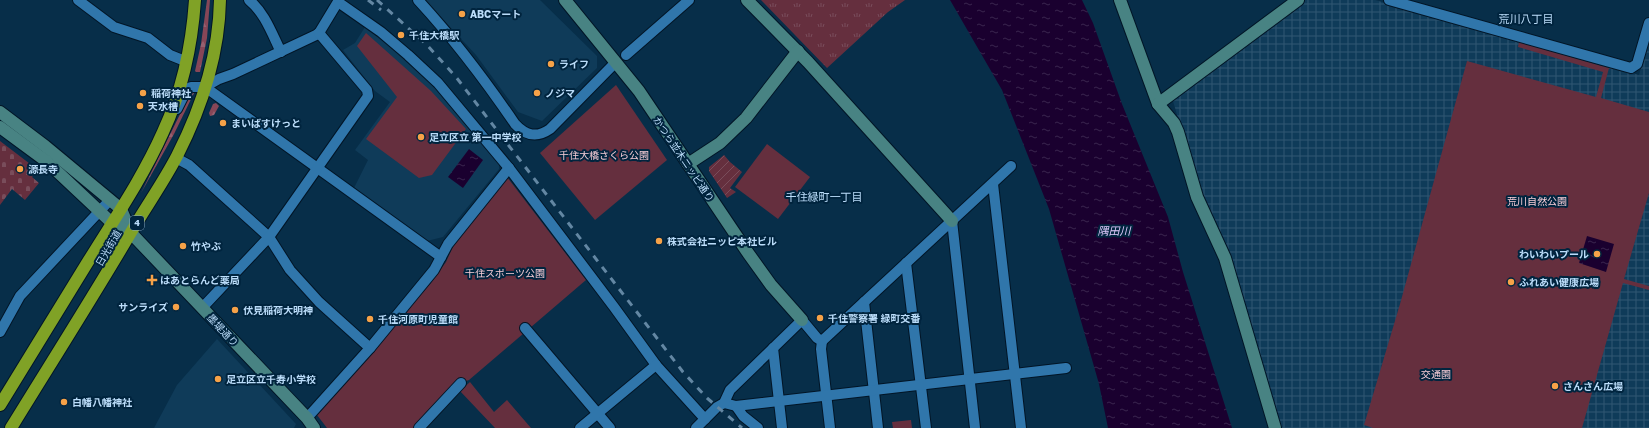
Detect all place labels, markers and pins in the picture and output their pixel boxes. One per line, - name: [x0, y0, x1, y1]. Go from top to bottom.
- place label: ABCマート: [470, 8, 521, 20]
- marker: ABCマート: [457, 9, 467, 19]
- place label: 千住大橋駅: [409, 29, 460, 41]
- marker: 千住大橋駅: [396, 30, 406, 40]
- place label: ライフ: [559, 58, 589, 70]
- marker: ライフ: [546, 59, 556, 69]
- place label: 稲荷神社: [151, 87, 192, 99]
- place label: ノジマ: [545, 87, 575, 99]
- marker: 稲荷神社: [138, 88, 148, 98]
- marker: ノジマ: [532, 88, 542, 98]
- place label: 天水槽: [148, 100, 178, 112]
- marker: 天水槽: [135, 101, 145, 111]
- place label: まいばすけっと: [231, 117, 301, 129]
- marker: まいばすけっと: [218, 118, 228, 128]
- place label: 足立区立 第一中学校: [429, 131, 522, 143]
- marker: 足立区立 第一中学校: [416, 132, 426, 142]
- place label: 源長寺: [28, 163, 58, 175]
- marker: 源長寺: [15, 164, 25, 174]
- place label: 株式会社ニッピ本社ビル: [667, 235, 777, 247]
- marker: 株式会社ニッピ本社ビル: [654, 236, 664, 246]
- place label: 竹やぶ: [190, 240, 221, 252]
- marker: 竹やぶ: [178, 241, 188, 251]
- place label: わいわいプール: [1519, 248, 1589, 260]
- marker: わいわいプール: [1592, 249, 1602, 259]
- place label: はあとらんど薬局: [160, 274, 240, 286]
- marker: はあとらんど薬局: [147, 275, 157, 285]
- place label: ふれあい健康広場: [1519, 276, 1599, 288]
- marker: ふれあい健康広場: [1506, 277, 1516, 287]
- place label: サンライズ: [118, 301, 168, 313]
- marker: サンライズ: [171, 302, 181, 312]
- place label: 伏見稲荷大明神: [243, 304, 313, 316]
- marker: 伏見稲荷大明神: [230, 305, 240, 315]
- place label: 千住警察署 緑町交番: [828, 312, 921, 324]
- place label: 千住河原町児童館: [378, 313, 458, 325]
- marker: 千住警察署 緑町交番: [815, 313, 825, 323]
- marker: 千住河原町児童館: [365, 314, 375, 324]
- place label: 足立区立千寿小学校: [226, 373, 316, 385]
- marker: 足立区立千寿小学校: [213, 374, 223, 384]
- place label: さんさん広場: [1563, 380, 1623, 392]
- marker: さんさん広場: [1550, 381, 1560, 391]
- place label: 白幡八幡神社: [72, 396, 133, 408]
- marker: 白幡八幡神社: [59, 397, 69, 407]

